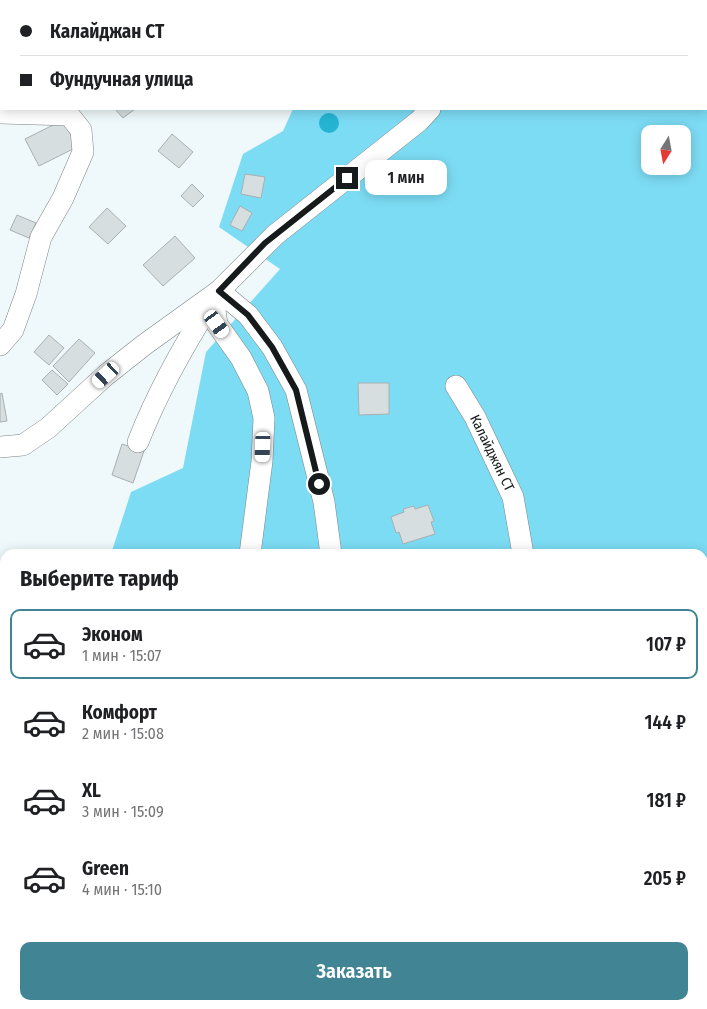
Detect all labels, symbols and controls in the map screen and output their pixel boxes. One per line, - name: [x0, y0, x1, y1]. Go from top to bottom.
- text: Калайджан СТ: [50, 20, 164, 43]
- text: Фундучная улица: [50, 68, 193, 91]
- north arrow: [641, 125, 691, 175]
- map controls: [641, 125, 691, 175]
- callout: 1 мин: [364, 160, 447, 196]
- route end: [336, 167, 358, 189]
- text: 1 мин: [387, 168, 425, 187]
- car: [202, 307, 231, 341]
- car: [89, 359, 122, 391]
- street label: Калайджян СТ: [466, 412, 518, 494]
- car: [254, 432, 271, 462]
- route start: [308, 473, 330, 495]
- text: Выберите тариф: [20, 565, 179, 592]
- icon: car: [22, 622, 67, 667]
- text: Эконом: [82, 623, 143, 646]
- text: 107 ₽: [646, 633, 686, 656]
- text: 1 мин · 15:07: [82, 646, 161, 665]
- icon: car: [22, 700, 67, 745]
- text: Комфорт: [82, 701, 157, 724]
- text: 144 ₽: [645, 711, 686, 734]
- text: 2 мин · 15:08: [82, 724, 164, 743]
- icon: car: [22, 778, 67, 823]
- text: XL: [82, 779, 101, 802]
- text: 181 ₽: [647, 789, 686, 812]
- text: 3 мин · 15:09: [82, 802, 164, 821]
- icon: car: [22, 856, 67, 901]
- text: Green: [82, 857, 129, 880]
- text: 205 ₽: [644, 867, 686, 890]
- text: 4 мин · 15:10: [82, 880, 162, 899]
- button: Заказать: [20, 942, 688, 1000]

